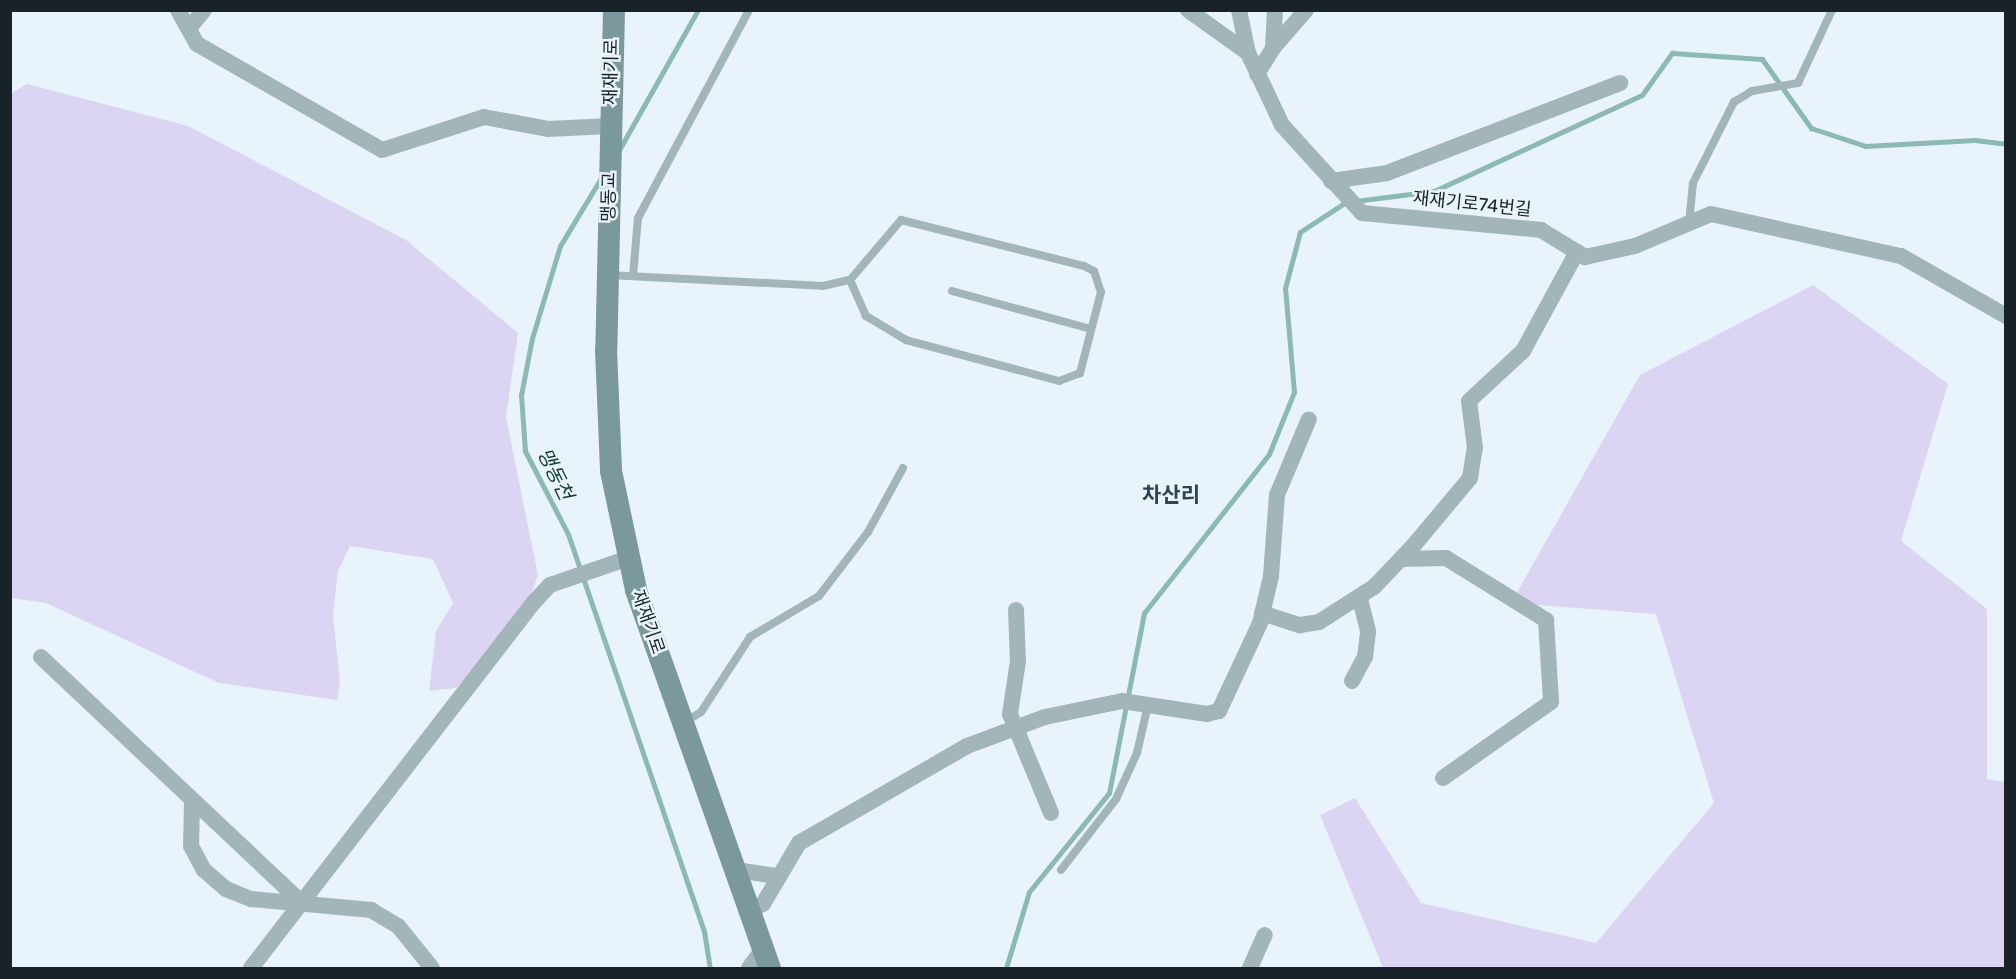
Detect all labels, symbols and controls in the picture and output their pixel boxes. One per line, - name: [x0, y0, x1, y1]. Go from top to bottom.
- street label: 재재기로: [600, 39, 622, 105]
- street label: 맹동교: [598, 172, 620, 222]
- street label: 재재기로74번길: [1412, 187, 1532, 221]
- water label: 맹동천: [532, 444, 578, 504]
- district label: 차산리: [1142, 482, 1200, 508]
- street label: 재재기로: [627, 587, 669, 657]

